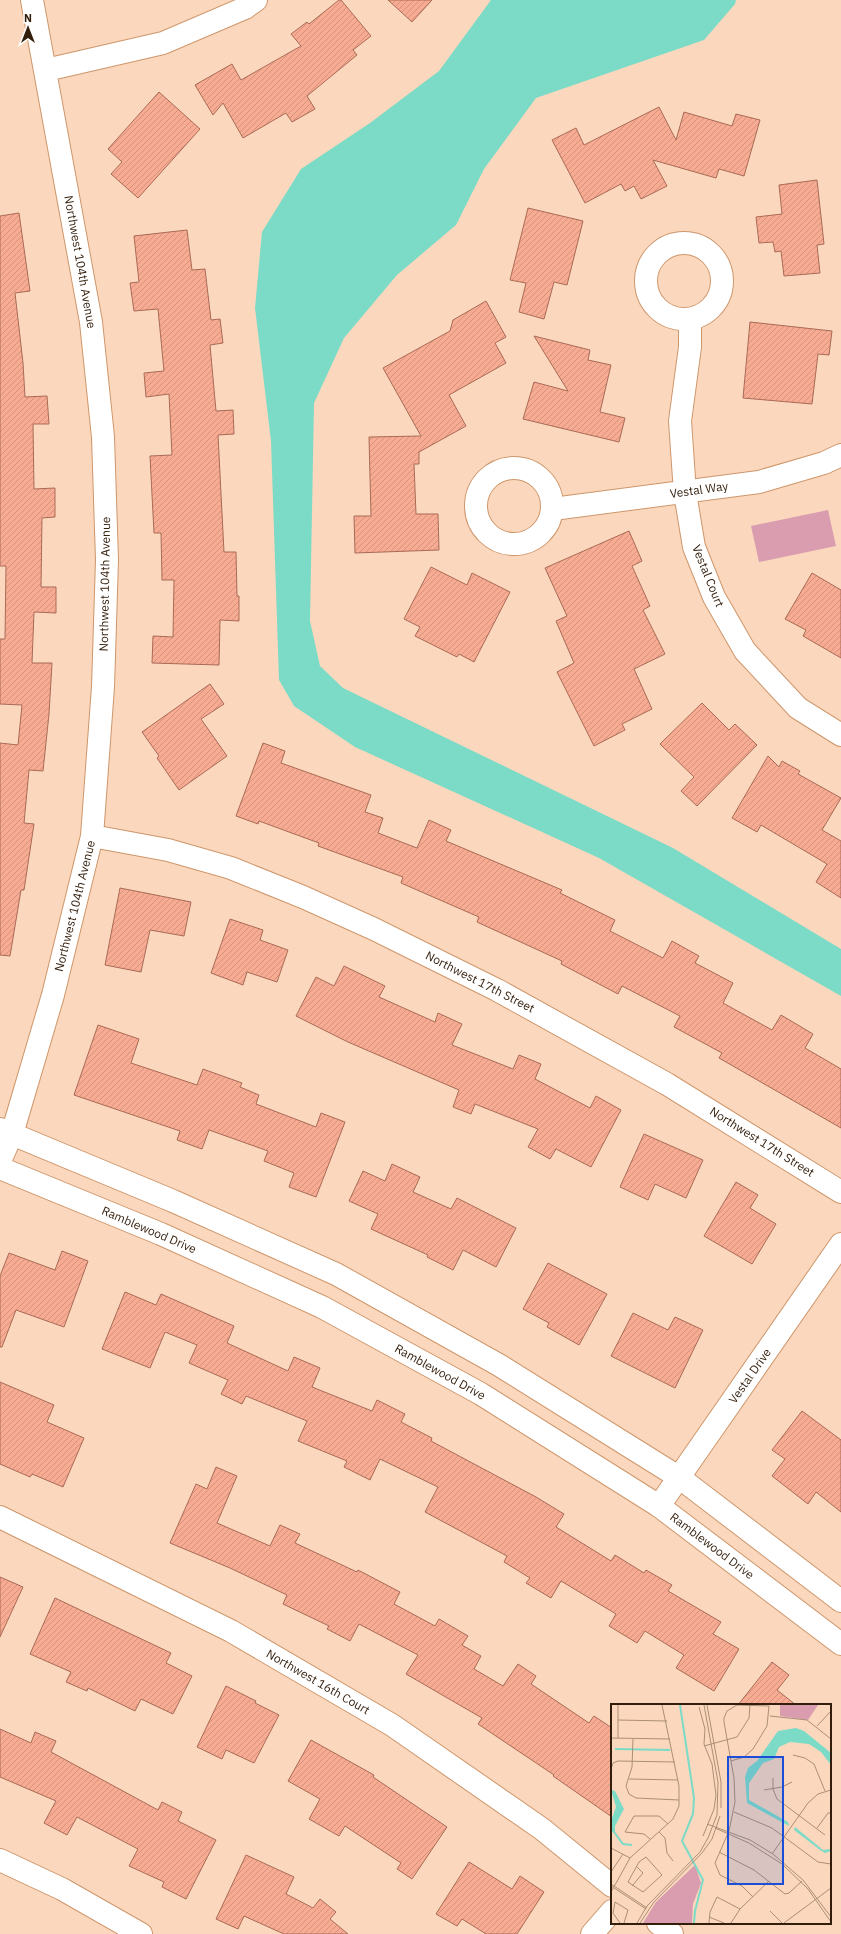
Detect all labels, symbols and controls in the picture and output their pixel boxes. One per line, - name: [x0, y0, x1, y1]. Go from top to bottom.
- north arrow: [8, 8, 48, 48]
- text: N: [24, 11, 32, 25]
- street label: Northwest 104th Avenue: [61, 194, 100, 330]
- street label: Vestal Way: [669, 478, 729, 501]
- street label: Northwest 104th Avenue: [96, 516, 113, 651]
- street label: Vestal Court: [689, 543, 728, 609]
- street label: Northwest 104th Avenue: [51, 838, 98, 973]
- street label: Northwest 17th Street: [423, 948, 537, 1016]
- street label: Northwest 17th Street: [707, 1103, 817, 1180]
- street label: Ramblewood Drive: [100, 1203, 199, 1256]
- street label: Ramblewood Drive: [392, 1340, 489, 1403]
- street label: Vestal Drive: [725, 1345, 774, 1406]
- street label: Ramblewood Drive: [667, 1509, 758, 1582]
- street label: Northwest 16th Court: [264, 1646, 373, 1717]
- inset map: [611, 1704, 831, 1924]

